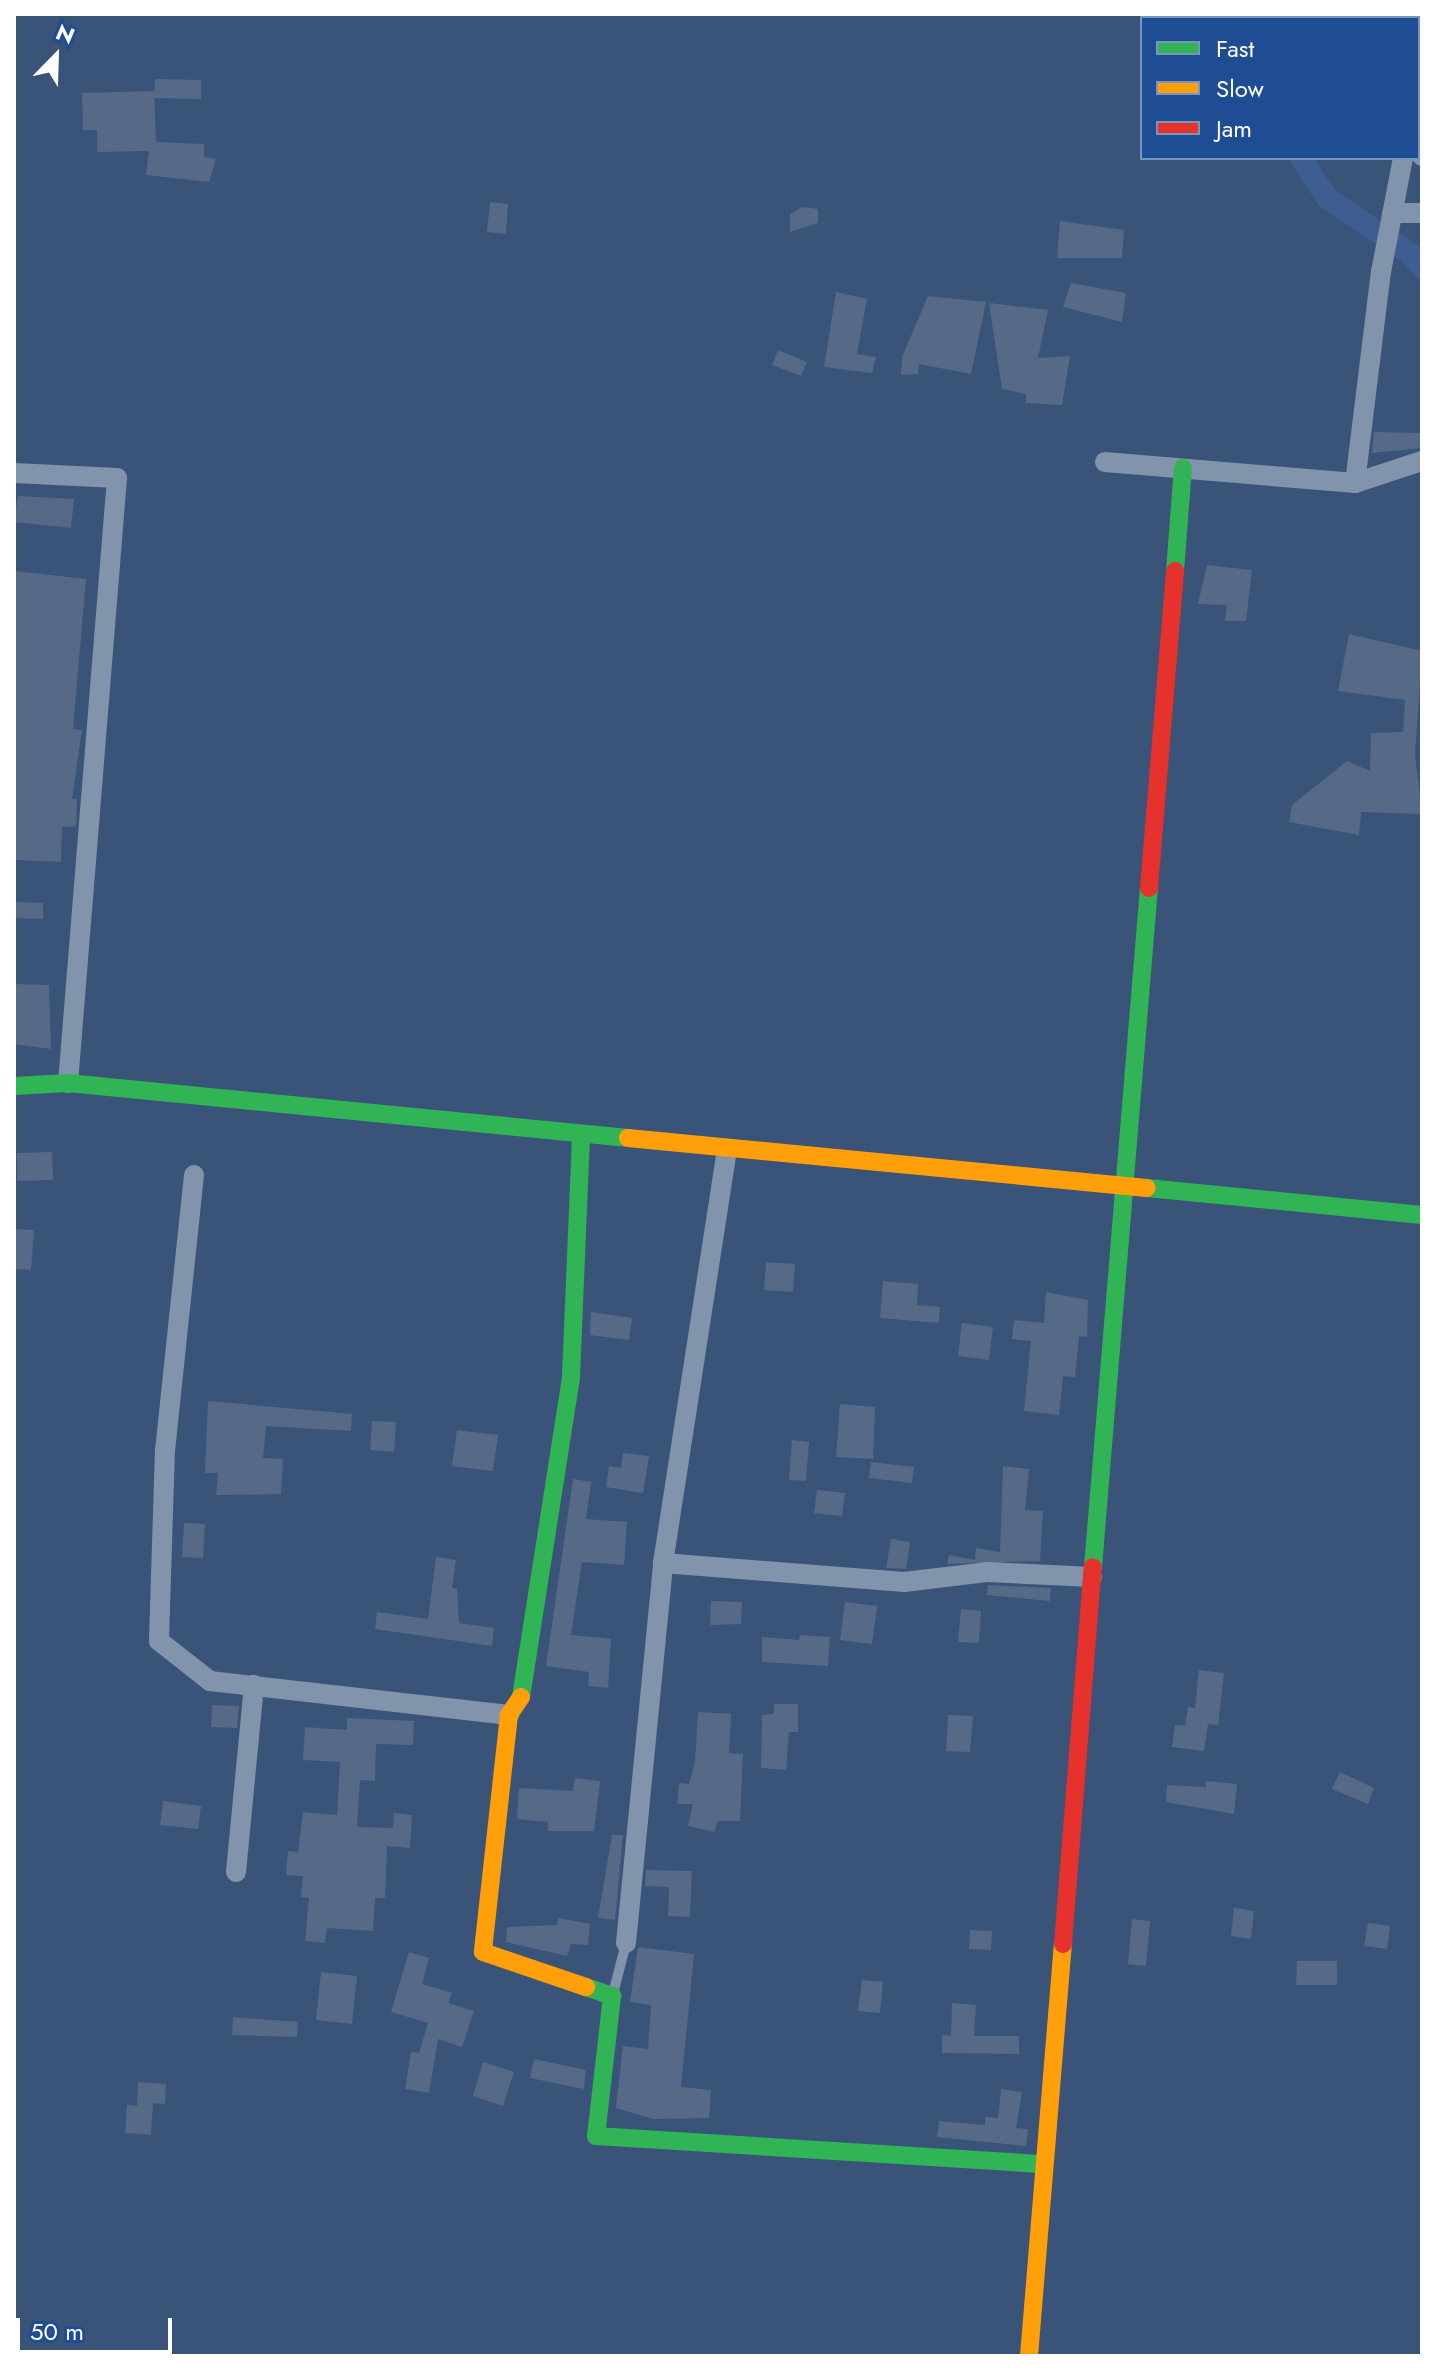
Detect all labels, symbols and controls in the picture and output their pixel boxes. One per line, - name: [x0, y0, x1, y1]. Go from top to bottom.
- north arrow: [16, 16, 96, 96]
- text: N: [51, 16, 80, 52]
- legend: [1140, 16, 1420, 160]
- text: Fast: [1216, 31, 1254, 66]
- text: Slow: [1216, 71, 1264, 106]
- text: Jam: [1216, 111, 1252, 146]
- scale bar: [20, 2302, 176, 2352]
- text: 50 m: [30, 2314, 84, 2349]

